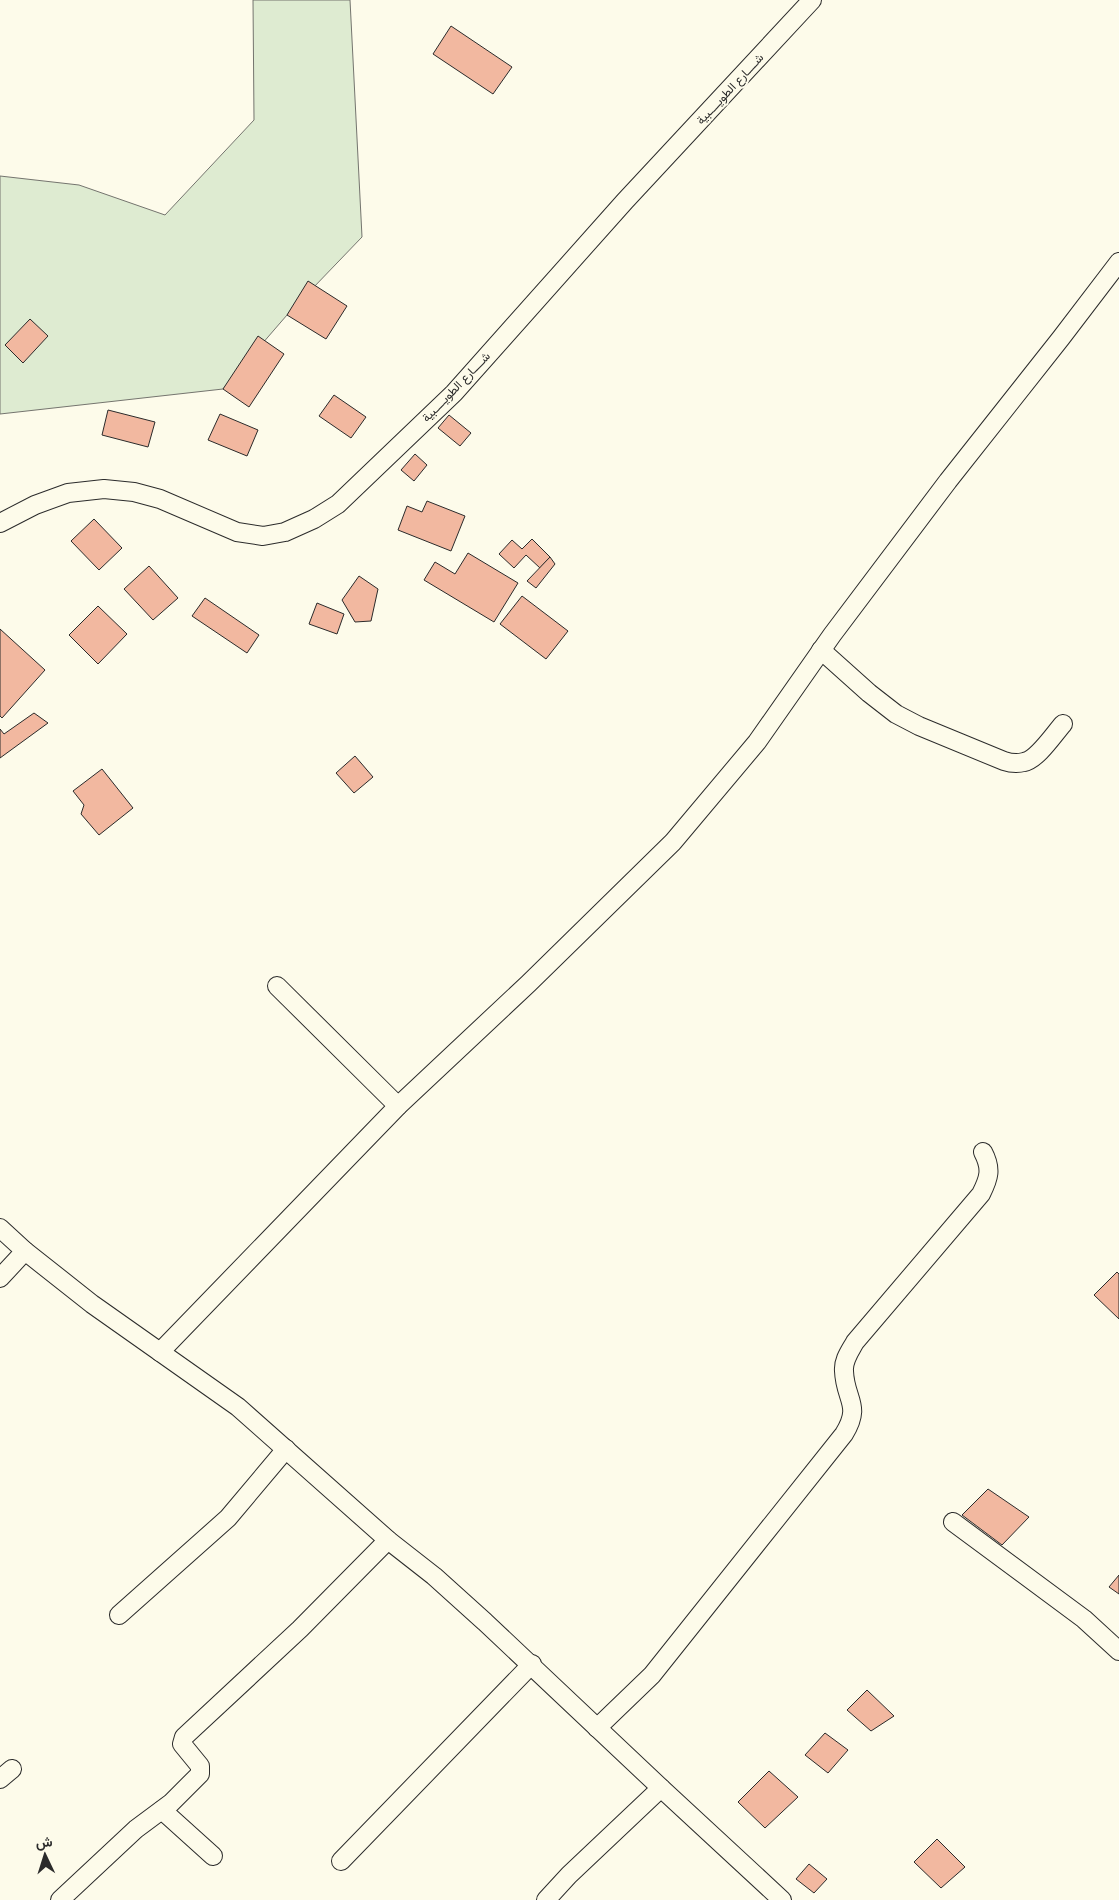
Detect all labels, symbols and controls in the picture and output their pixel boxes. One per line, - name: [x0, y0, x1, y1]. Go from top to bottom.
- street label: شــــارع الطويــــبية: [694, 51, 768, 129]
- street label: شــــارع الطويــــبية: [419, 349, 494, 426]
- north arrow: [20, 1830, 70, 1880]
- text: ش: [35, 1833, 53, 1852]

